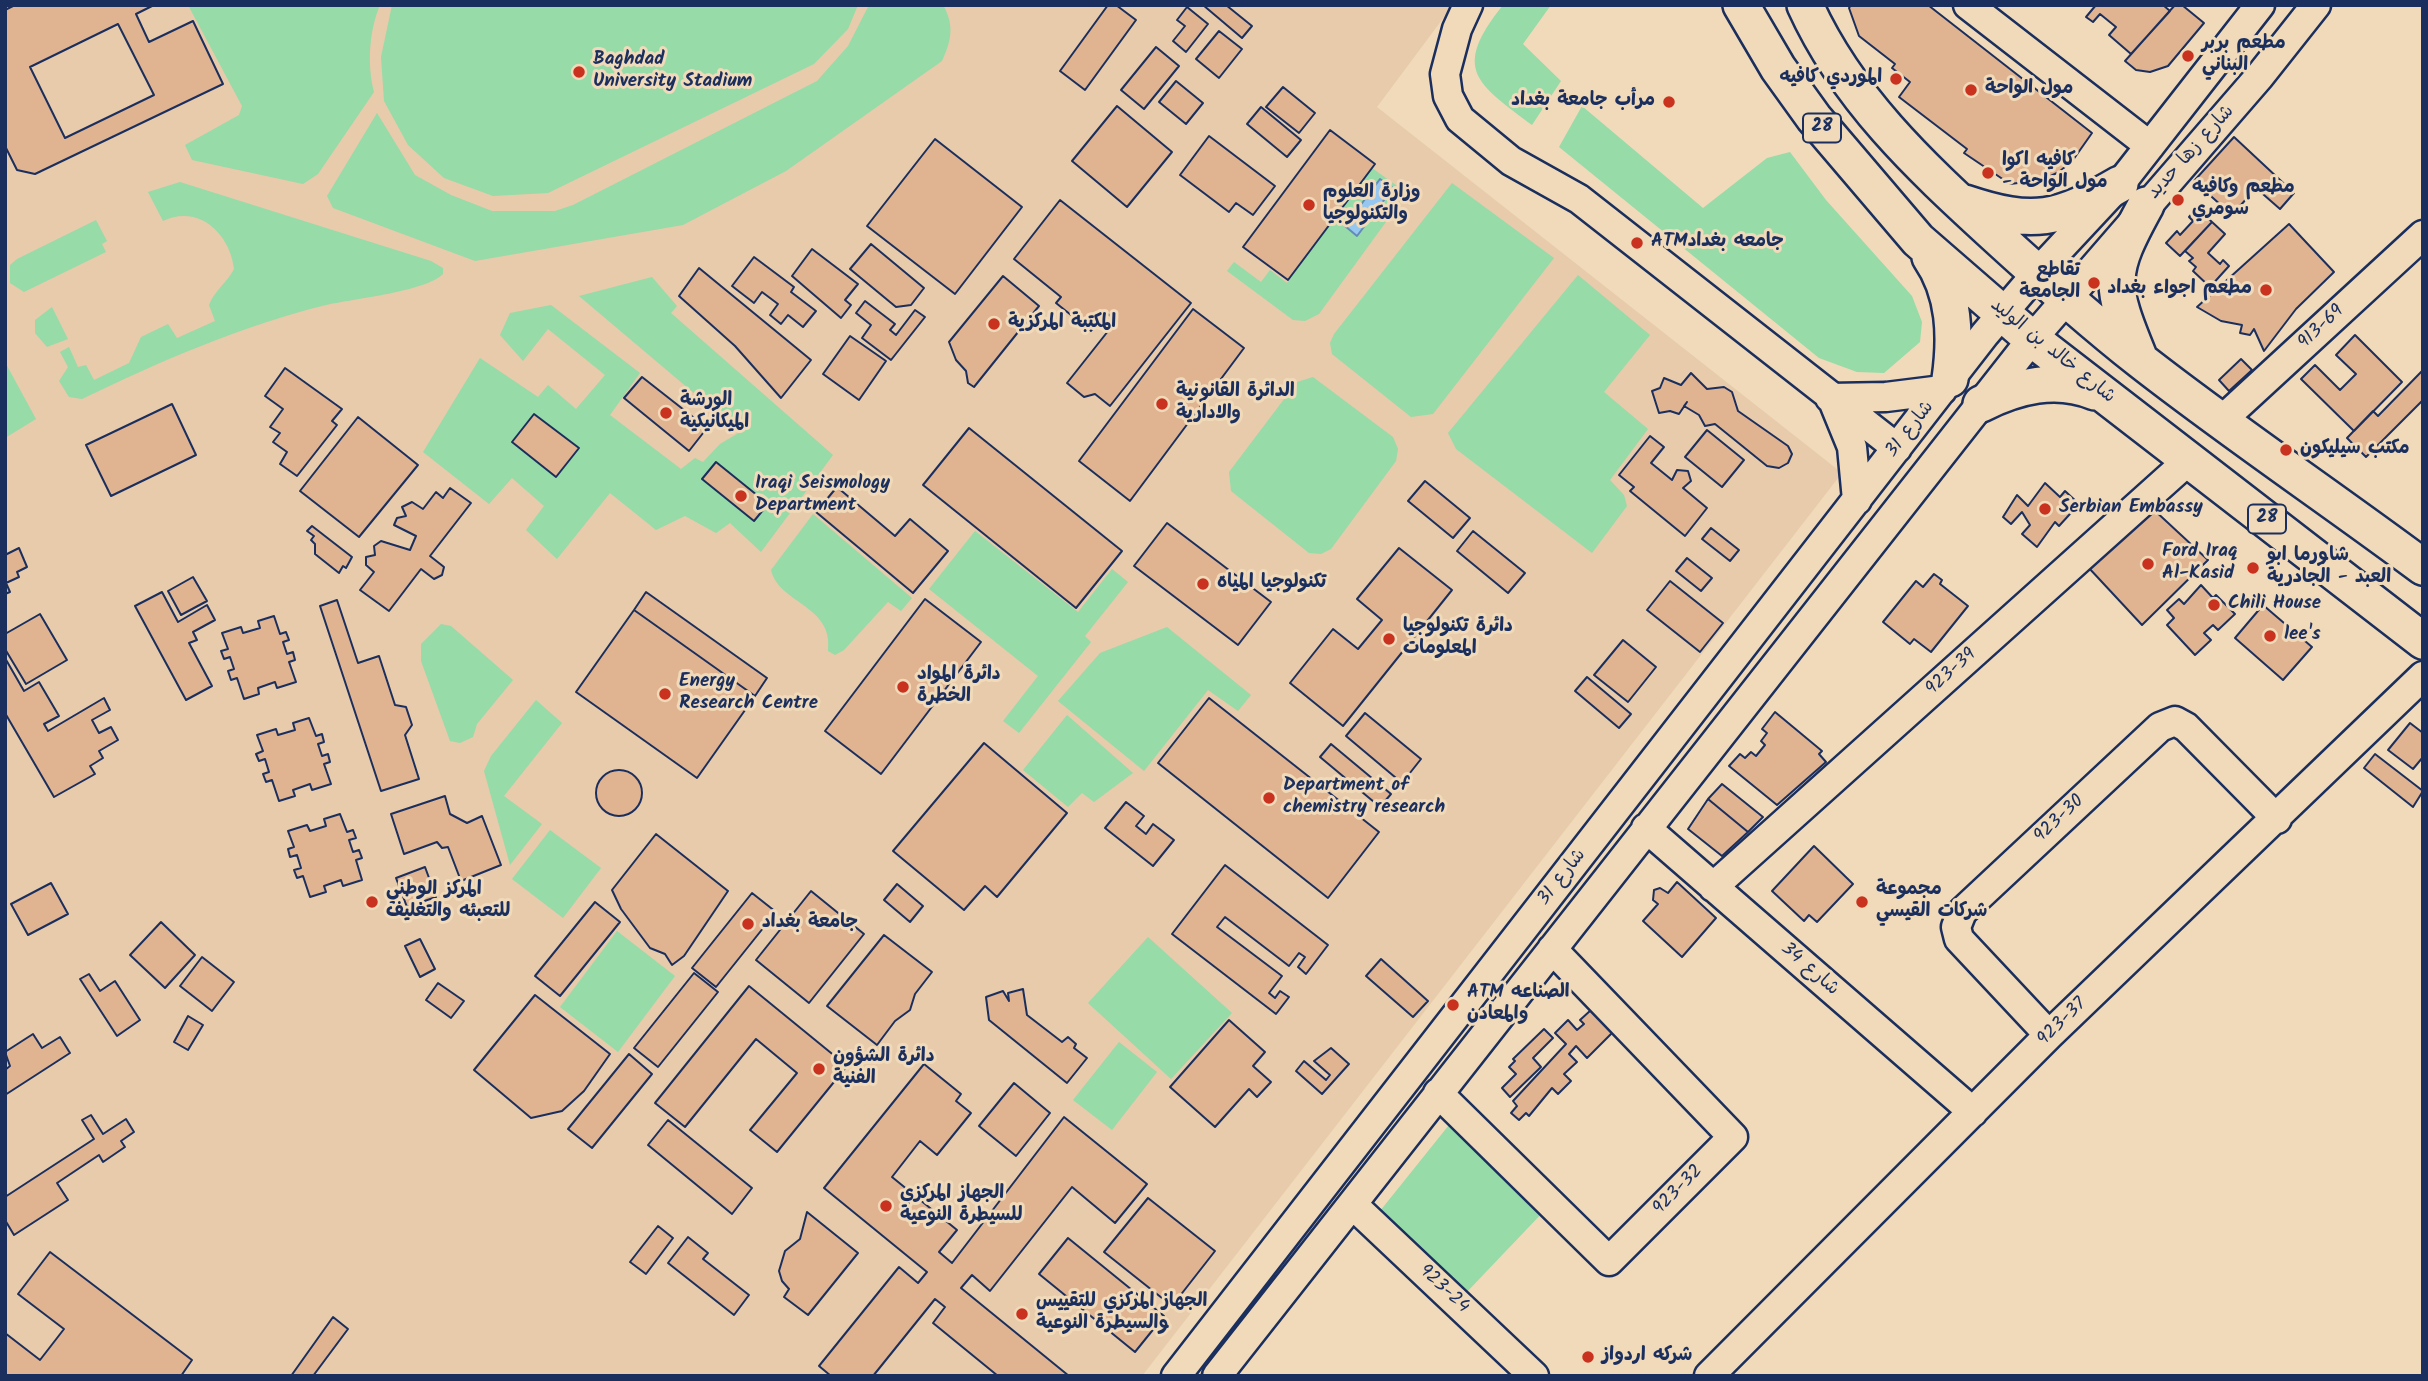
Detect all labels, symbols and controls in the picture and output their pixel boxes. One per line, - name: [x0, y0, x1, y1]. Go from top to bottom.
- place label: مطعم بربر البناني: [2202, 34, 2286, 78]
- marker: مطعم بربر البناني: [2180, 48, 2196, 64]
- place label: Baghdad University Stadium: [593, 50, 752, 94]
- marker: Baghdad University Stadium: [571, 64, 587, 80]
- place label: الموردي كافيه: [1779, 68, 1882, 90]
- marker: الموردي كافيه: [1888, 71, 1904, 87]
- place label: مول الواحة: [1985, 79, 2073, 101]
- marker: مول الواحة: [1963, 82, 1979, 98]
- place label: مرأب جامعة بغداد: [1511, 91, 1655, 113]
- marker: مرأب جامعة بغداد: [1661, 94, 1677, 110]
- street label: شارع زها حديد: [2144, 101, 2240, 205]
- road number: 28: [1803, 113, 1841, 142]
- place label: كافيه اكوا - مول الواحة: [2002, 151, 2108, 195]
- marker: كافيه اكوا - مول الواحة: [1980, 165, 1996, 181]
- place label: مطعم وكافيه سومري: [2192, 178, 2295, 222]
- place label: وزارة العلوم والتكنولوجيا: [1323, 183, 1420, 227]
- marker: مطعم وكافيه سومري: [2170, 192, 2186, 208]
- marker: وزارة العلوم والتكنولوجيا: [1301, 197, 1317, 213]
- place label: ATMجامعه بغداد: [1651, 232, 1784, 254]
- marker: ATMجامعه بغداد: [1629, 235, 1645, 251]
- place label: تقاطع الجامعة: [2019, 261, 2080, 305]
- marker: تقاطع الجامعة: [2086, 275, 2102, 291]
- place label: مطعم اجواء بغداد: [2108, 279, 2252, 301]
- marker: مطعم اجواء بغداد: [2258, 282, 2274, 298]
- street label: شارع خالد بن الوليد: [1985, 295, 2119, 409]
- street label: 913-69: [2294, 301, 2350, 355]
- place label: المكتبة المركزية: [1008, 313, 1116, 335]
- marker: المكتبة المركزية: [986, 316, 1002, 332]
- place label: الدائرة القانونية والادارية: [1176, 382, 1295, 426]
- place label: الورشة الميكانيكية: [680, 391, 749, 435]
- marker: الدائرة القانونية والادارية: [1154, 396, 1170, 412]
- street label: شارع 31: [1882, 397, 1940, 463]
- marker: الورشة الميكانيكية: [658, 405, 674, 421]
- place label: مكتب سيليكون: [2300, 439, 2409, 461]
- marker: مكتب سيليكون: [2278, 442, 2294, 458]
- place label: Iraqi Seismology Department: [755, 474, 890, 518]
- marker: Iraqi Seismology Department: [733, 488, 749, 504]
- place label: Serbian Embassy: [2059, 498, 2203, 520]
- marker: Serbian Embassy: [2037, 501, 2053, 517]
- road number: 28: [2248, 504, 2286, 534]
- place label: Ford Iraq Al-Kasid: [2162, 542, 2238, 586]
- place label: شاورما ابو العبد - الجادرية: [2267, 546, 2391, 590]
- marker: Ford Iraq Al-Kasid: [2140, 556, 2156, 572]
- marker: شاورما ابو العبد - الجادرية: [2245, 560, 2261, 576]
- place label: تكنولوجيا المياه: [1217, 573, 1326, 595]
- marker: تكنولوجيا المياه: [1195, 576, 1211, 592]
- place label: Chili House: [2228, 594, 2321, 616]
- marker: Chili House: [2206, 597, 2222, 613]
- place label: دائرة تكنولوجيا المعلومات: [1403, 617, 1513, 661]
- place label: lee's: [2284, 625, 2321, 647]
- marker: lee's: [2262, 628, 2278, 644]
- marker: دائرة تكنولوجيا المعلومات: [1381, 631, 1397, 647]
- street label: 923-39: [1922, 644, 1982, 702]
- place label: دائرة المواد الخطرة: [917, 665, 1001, 709]
- place label: Energy Research Centre: [679, 672, 818, 716]
- marker: دائرة المواد الخطرة: [895, 679, 911, 695]
- marker: Energy Research Centre: [657, 686, 673, 702]
- place label: Department of chemistry research: [1283, 776, 1445, 820]
- marker: Department of chemistry research: [1261, 790, 1277, 806]
- street label: 923-30: [2030, 791, 2090, 849]
- street label: شارع 31: [1534, 845, 1592, 911]
- place label: المركز الوطني للتعبئه والتغليف: [386, 880, 510, 924]
- place label: مجموعة شركات القيسي: [1876, 880, 1987, 924]
- marker: المركز الوطني للتعبئه والتغليف: [364, 894, 380, 910]
- marker: مجموعة شركات القيسي: [1854, 894, 1870, 910]
- place label: جامعة بغداد: [762, 913, 858, 935]
- marker: جامعة بغداد: [740, 916, 756, 932]
- street label: شارع 34: [1775, 938, 1843, 1002]
- place label: ATM الصناعه والمعادن: [1467, 983, 1570, 1027]
- street label: 923-37: [2034, 994, 2092, 1052]
- marker: ATM الصناعه والمعادن: [1445, 997, 1461, 1013]
- place label: دائرة الشؤون الفنية: [833, 1047, 935, 1091]
- marker: دائرة الشؤون الفنية: [811, 1061, 827, 1077]
- street label: 923-32: [1649, 1161, 1709, 1221]
- place label: الجهاز المركزي للسيطرة النوعية: [900, 1184, 1023, 1228]
- marker: الجهاز المركزي للسيطرة النوعية: [878, 1198, 894, 1214]
- street label: 923-24: [1413, 1261, 1473, 1319]
- place label: الجهاز المركزي للتقييس والسيطرة النوعية: [1036, 1292, 1207, 1336]
- marker: الجهاز المركزي للتقييس والسيطرة النوعية: [1014, 1306, 1030, 1322]
- place label: شركه اردواز: [1602, 1346, 1692, 1368]
- marker: شركه اردواز: [1580, 1349, 1596, 1365]

